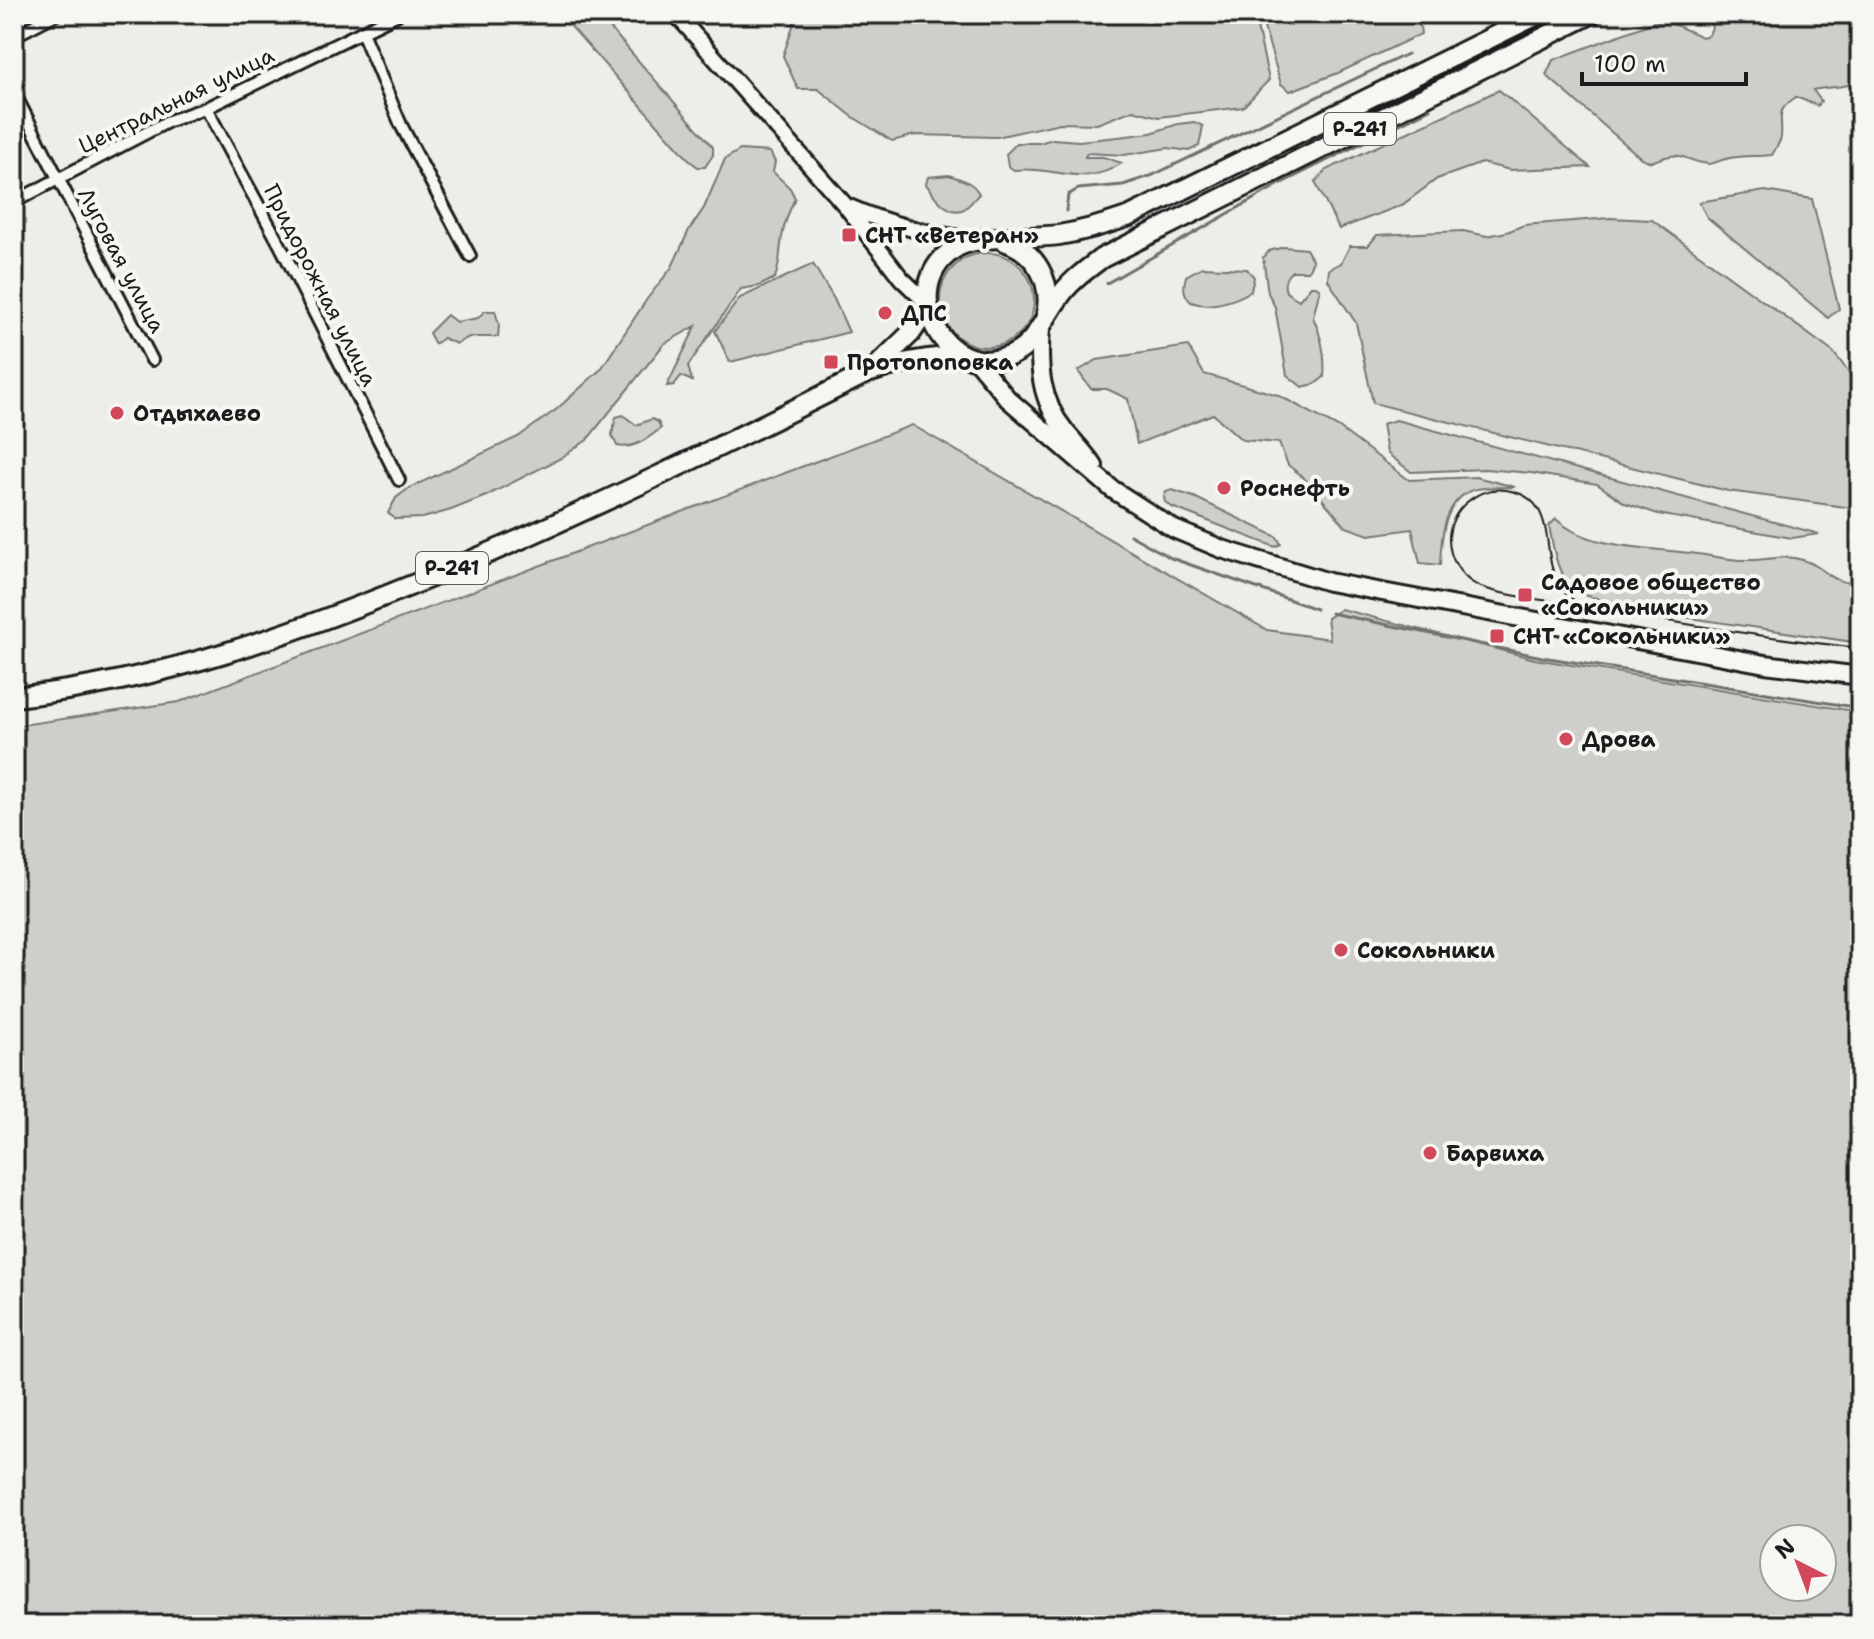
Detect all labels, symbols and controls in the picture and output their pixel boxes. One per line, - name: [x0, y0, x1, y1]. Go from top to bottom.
- scale bar: [1582, 36, 1746, 86]
- street label: Центральная улица: [74, 40, 279, 160]
- text: 100 m: [1594, 48, 1666, 80]
- road number: Р-241: [1324, 113, 1396, 145]
- street label: Придорожная улица: [257, 179, 384, 391]
- street label: Луговая улица: [71, 183, 172, 338]
- place label: СНТ «Ветеран»: [865, 221, 1039, 250]
- marker: СНТ «Ветеран»: [840, 226, 858, 244]
- place label: ДПС: [901, 299, 947, 328]
- marker: ДПС: [876, 304, 894, 322]
- place label: Протопоповка: [847, 348, 1013, 377]
- marker: Протопоповка: [822, 353, 840, 371]
- place label: Отдыхаево: [133, 399, 261, 428]
- marker: Отдыхаево: [108, 404, 126, 422]
- place label: Роснефть: [1240, 474, 1350, 503]
- marker: Роснефть: [1215, 479, 1233, 497]
- road number: Р-241: [416, 552, 488, 584]
- place label: Садовое общество «Сокольники»: [1541, 568, 1761, 622]
- marker: Садовое общество «Сокольники»: [1516, 586, 1534, 604]
- place label: СНТ «Сокольники»: [1513, 622, 1730, 651]
- marker: СНТ «Сокольники»: [1488, 627, 1506, 645]
- place label: Дрова: [1582, 725, 1655, 754]
- marker: Дрова: [1557, 730, 1575, 748]
- place label: Сокольники: [1357, 936, 1495, 965]
- marker: Сокольники: [1332, 941, 1350, 959]
- place label: Барвиха: [1446, 1139, 1544, 1168]
- marker: Барвиха: [1421, 1144, 1439, 1162]
- north arrow: [1758, 1523, 1838, 1603]
- text: N: [1769, 1532, 1801, 1565]

